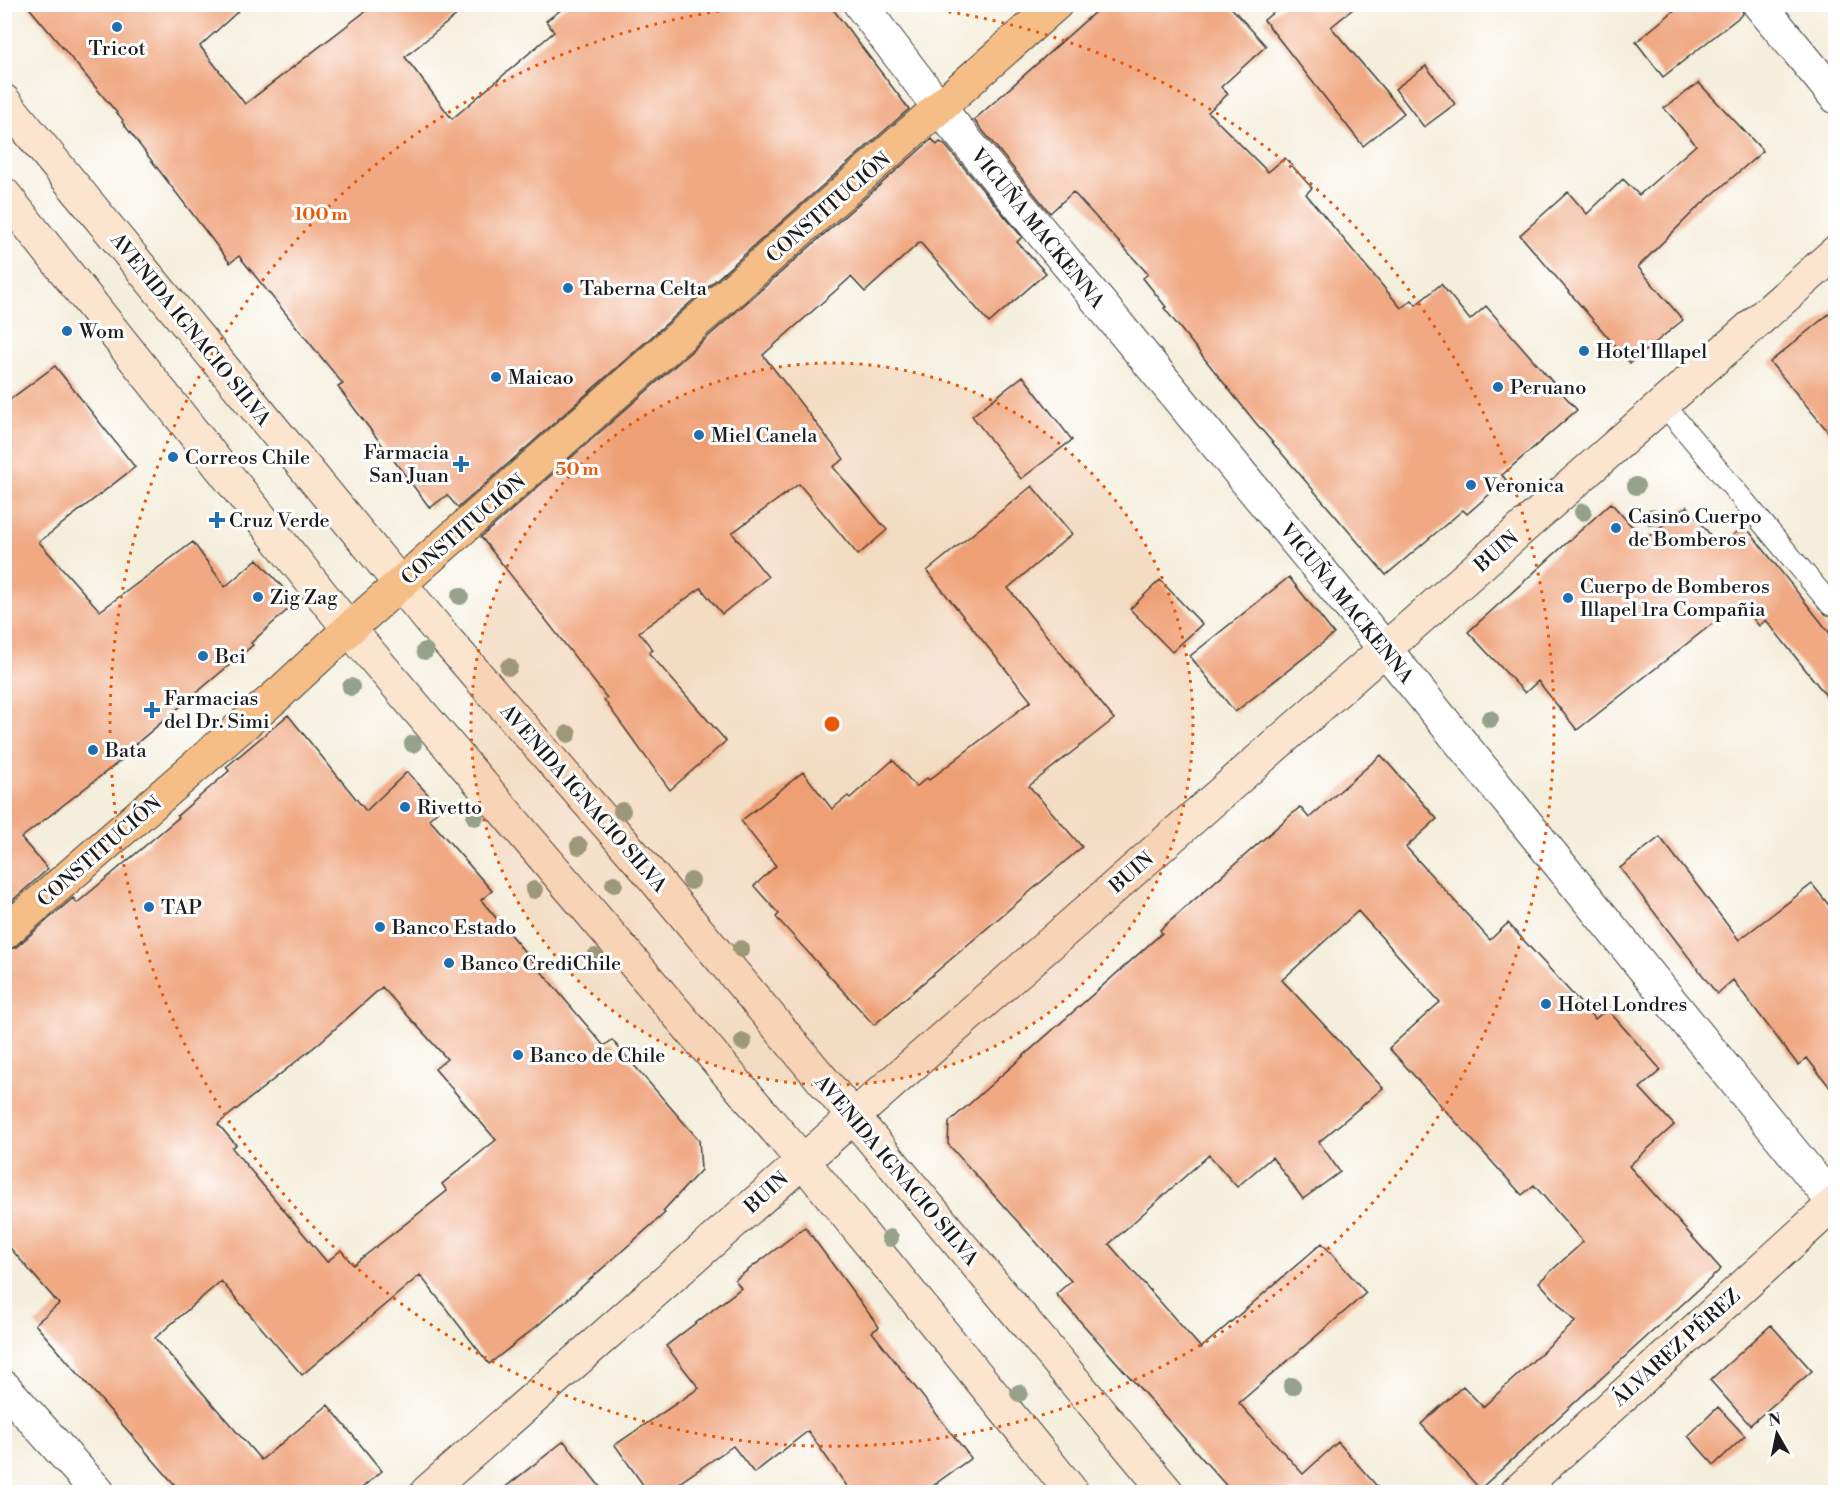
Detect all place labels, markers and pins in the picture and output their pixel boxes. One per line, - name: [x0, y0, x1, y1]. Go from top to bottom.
- marker: Tricot: [110, 20, 124, 34]
- place label: Tricot: [88, 37, 146, 62]
- place label: Taberna Celta: [580, 277, 708, 302]
- marker: Taberna Celta: [561, 281, 575, 295]
- place label: Wom: [78, 320, 125, 345]
- marker: Wom: [60, 324, 74, 338]
- place label: Hotel Illapel: [1596, 340, 1707, 365]
- marker: Hotel Illapel: [1577, 344, 1591, 358]
- place label: Maicao: [508, 366, 574, 391]
- marker: Maicao: [489, 370, 503, 384]
- place label: Peruano: [1510, 376, 1586, 401]
- marker: Peruano: [1491, 380, 1505, 394]
- place label: Miel Canela: [711, 424, 818, 449]
- marker: Miel Canela: [692, 428, 706, 442]
- place label: Farmacia San Juan: [364, 441, 450, 489]
- place label: Correos Chile: [185, 446, 310, 471]
- marker: Correos Chile: [166, 450, 180, 464]
- marker: Farmacia San Juan: [454, 457, 468, 471]
- place label: Veronica: [1482, 474, 1565, 499]
- marker: Veronica: [1464, 478, 1478, 492]
- place label: Casino Cuerpo de Bomberos: [1628, 505, 1762, 553]
- place label: Cruz Verde: [229, 509, 330, 534]
- marker: Cruz Verde: [210, 513, 224, 527]
- marker: Casino Cuerpo de Bomberos: [1609, 521, 1623, 535]
- place label: Cuerpo de Bomberos Illapel 1ra Compañia: [1580, 575, 1770, 623]
- place label: Zig Zag: [270, 586, 338, 611]
- marker: Zig Zag: [251, 590, 265, 604]
- marker: Cuerpo de Bomberos Illapel 1ra Compañia: [1561, 591, 1575, 605]
- place label: Bci: [214, 645, 246, 670]
- marker: Bci: [196, 649, 210, 663]
- place label: Farmacias del Dr. Simi: [164, 687, 270, 735]
- marker: Farmacias del Dr. Simi: [145, 703, 159, 717]
- centre of rings: [822, 714, 842, 734]
- place label: Bata: [104, 739, 148, 764]
- marker: Bata: [86, 743, 100, 757]
- place label: Rivetto: [417, 796, 482, 821]
- marker: Rivetto: [398, 800, 412, 814]
- place label: TAP: [161, 896, 202, 921]
- marker: TAP: [142, 900, 156, 914]
- place label: Banco Estado: [391, 916, 516, 941]
- marker: Banco Estado: [373, 920, 387, 934]
- place label: Banco CrediChile: [460, 952, 621, 977]
- marker: Banco CrediChile: [442, 956, 456, 970]
- place label: Hotel Londres: [1558, 993, 1687, 1018]
- marker: Hotel Londres: [1539, 997, 1553, 1011]
- place label: Banco de Chile: [529, 1044, 665, 1069]
- marker: Banco de Chile: [511, 1048, 525, 1062]

